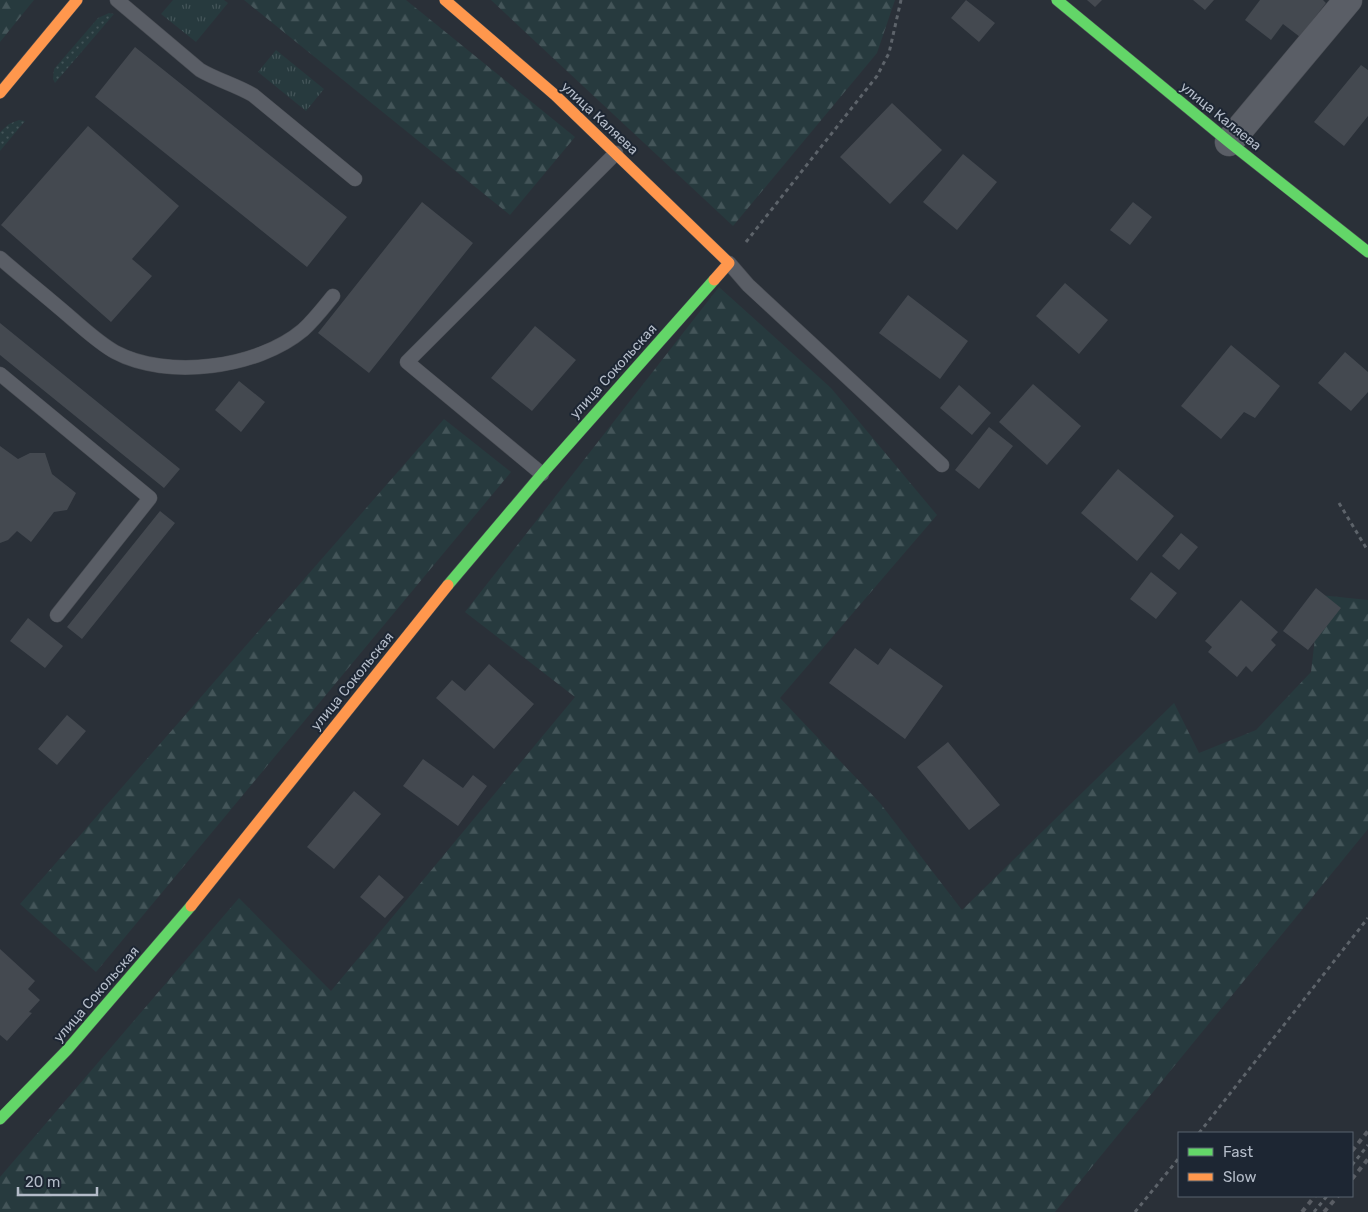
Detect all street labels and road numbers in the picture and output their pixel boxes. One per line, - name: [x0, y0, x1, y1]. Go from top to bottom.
- street label: улица Каляева: [557, 78, 642, 159]
- street label: улица Каляева: [1177, 78, 1265, 154]
- street label: улица Сокольская: [566, 320, 660, 422]
- street label: улица Сокольская: [307, 629, 397, 734]
- street label: улица Сокольская: [50, 943, 143, 1046]

